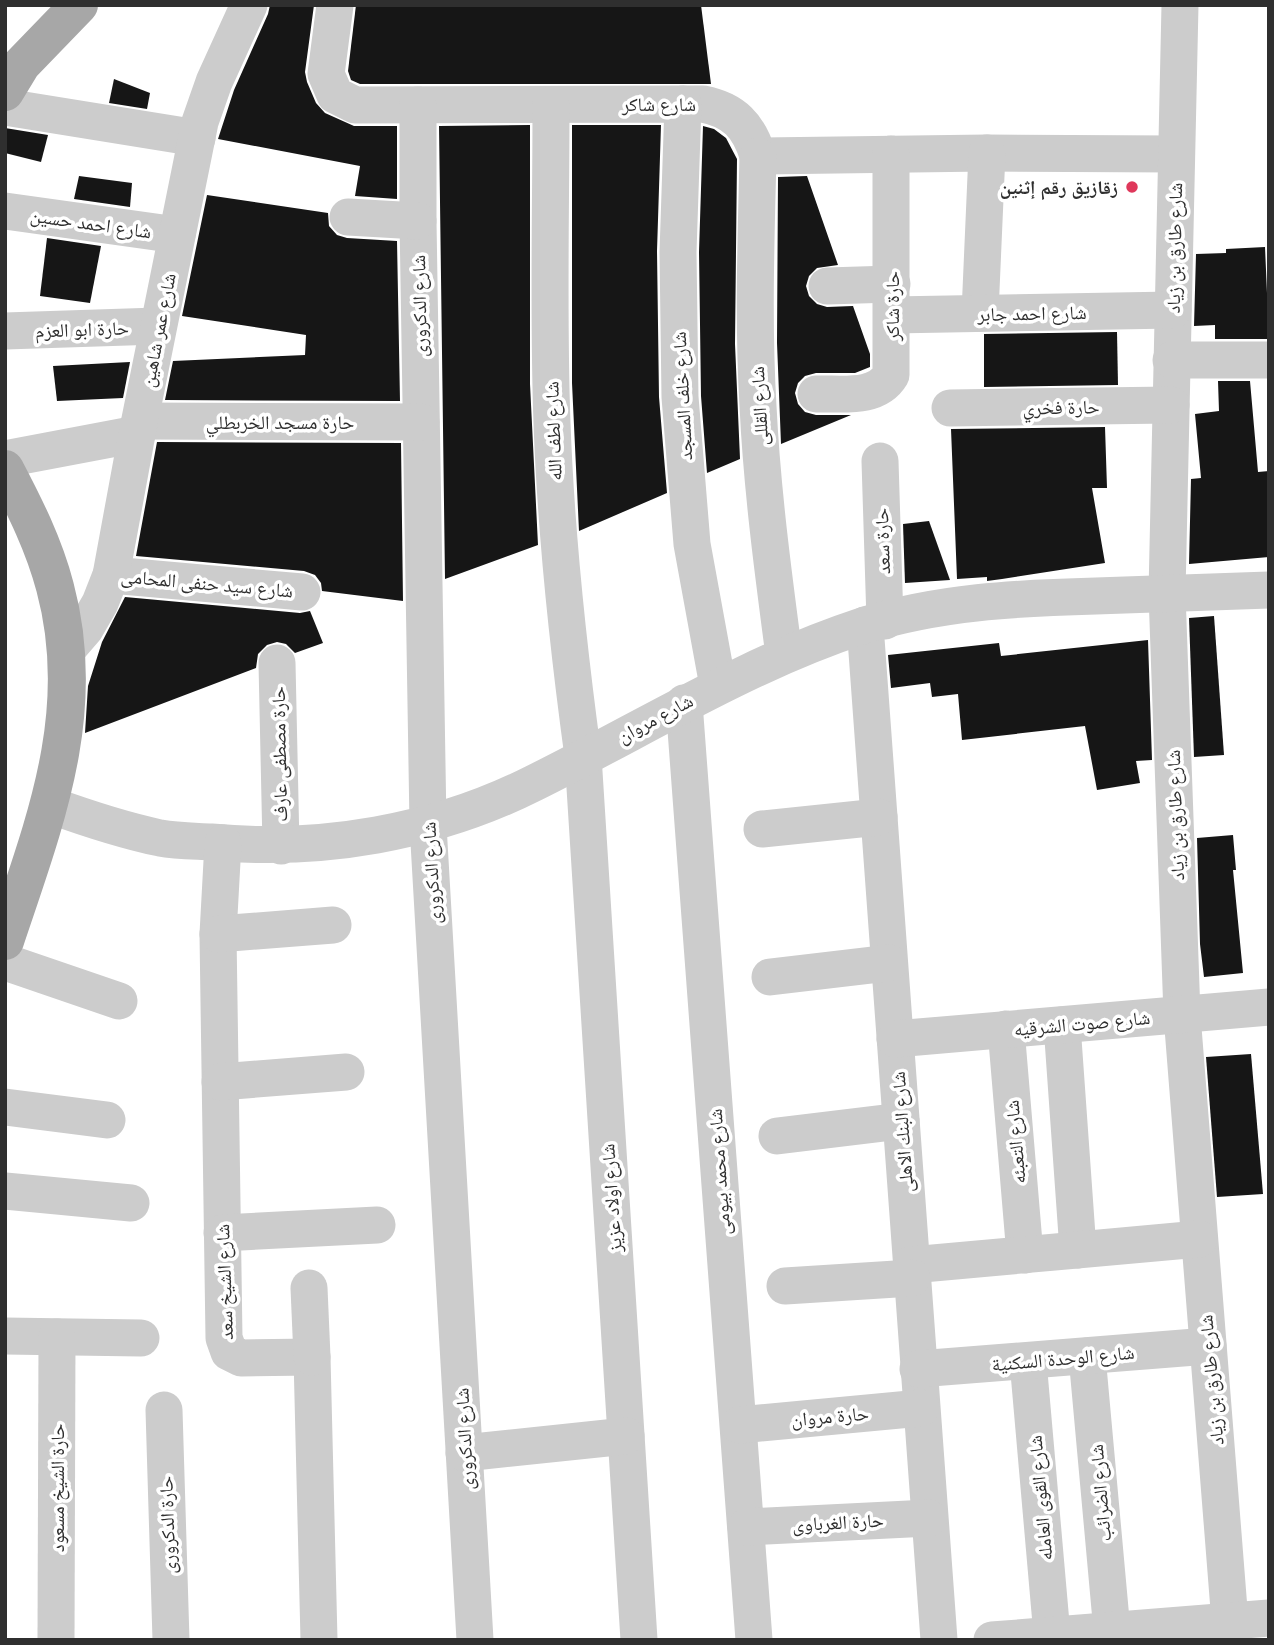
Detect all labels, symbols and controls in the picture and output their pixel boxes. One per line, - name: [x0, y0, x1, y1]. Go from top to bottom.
- street label: شارع شاكر: [621, 92, 696, 116]
- place label: زقازيق رقم إثنين: [1000, 175, 1118, 200]
- marker: زقازيق رقم إثنين: [1124, 179, 1140, 195]
- street label: شارع طارق بن زياد: [1161, 182, 1187, 314]
- street label: شارع احمد حسين: [29, 203, 153, 243]
- street label: شارع الدكرورى: [406, 255, 432, 357]
- street label: شارع عمر شاهين: [135, 271, 181, 389]
- street label: حارة شاكر: [880, 271, 904, 342]
- street label: شارع احمد جابر: [976, 300, 1087, 326]
- street label: حارة ابو العزم: [35, 315, 129, 345]
- street label: شارع خلف المسجد: [667, 331, 697, 461]
- street label: شارع القللى: [745, 366, 773, 446]
- street label: شارع لطف الله: [539, 381, 567, 481]
- street label: حارة فخري: [1022, 394, 1100, 423]
- street label: حارة مسجد الخربطلي: [206, 410, 354, 438]
- street label: حارة سعد: [869, 507, 895, 575]
- street label: شارع سيد حنفى المحامى: [120, 564, 294, 602]
- street label: حارة مصطفى عارف: [266, 686, 292, 822]
- street label: شارع مروان: [613, 688, 697, 748]
- street label: شارع طارق بن زياد: [1161, 749, 1189, 881]
- street label: شارع الدكرورى: [416, 821, 446, 925]
- street label: شارع صوت الشرقيه: [1013, 1005, 1151, 1041]
- street label: شارع البنك الاهلى: [886, 1071, 918, 1193]
- street label: شارع التعبئه: [999, 1099, 1031, 1185]
- street label: شارع محمد بيومى: [703, 1108, 735, 1236]
- street label: شارع اولاد عزيز: [595, 1143, 627, 1254]
- street label: شارع الشيخ سعد: [210, 1224, 239, 1340]
- street label: شارع طارق بن زياد: [1193, 1314, 1229, 1446]
- street label: شارع الوحدة السكنية: [991, 1340, 1135, 1376]
- street label: شارع الدكرورى: [449, 1387, 479, 1491]
- street label: حارة مروان: [790, 1401, 870, 1431]
- street label: حارة الشيخ مسعود: [45, 1424, 70, 1552]
- street label: شارع القوى العامله: [1023, 1434, 1057, 1562]
- street label: شارع الضرائب: [1084, 1443, 1116, 1543]
- street label: حارة الدكرورى: [153, 1476, 181, 1574]
- street label: حارة الغرباوى: [792, 1508, 884, 1536]

